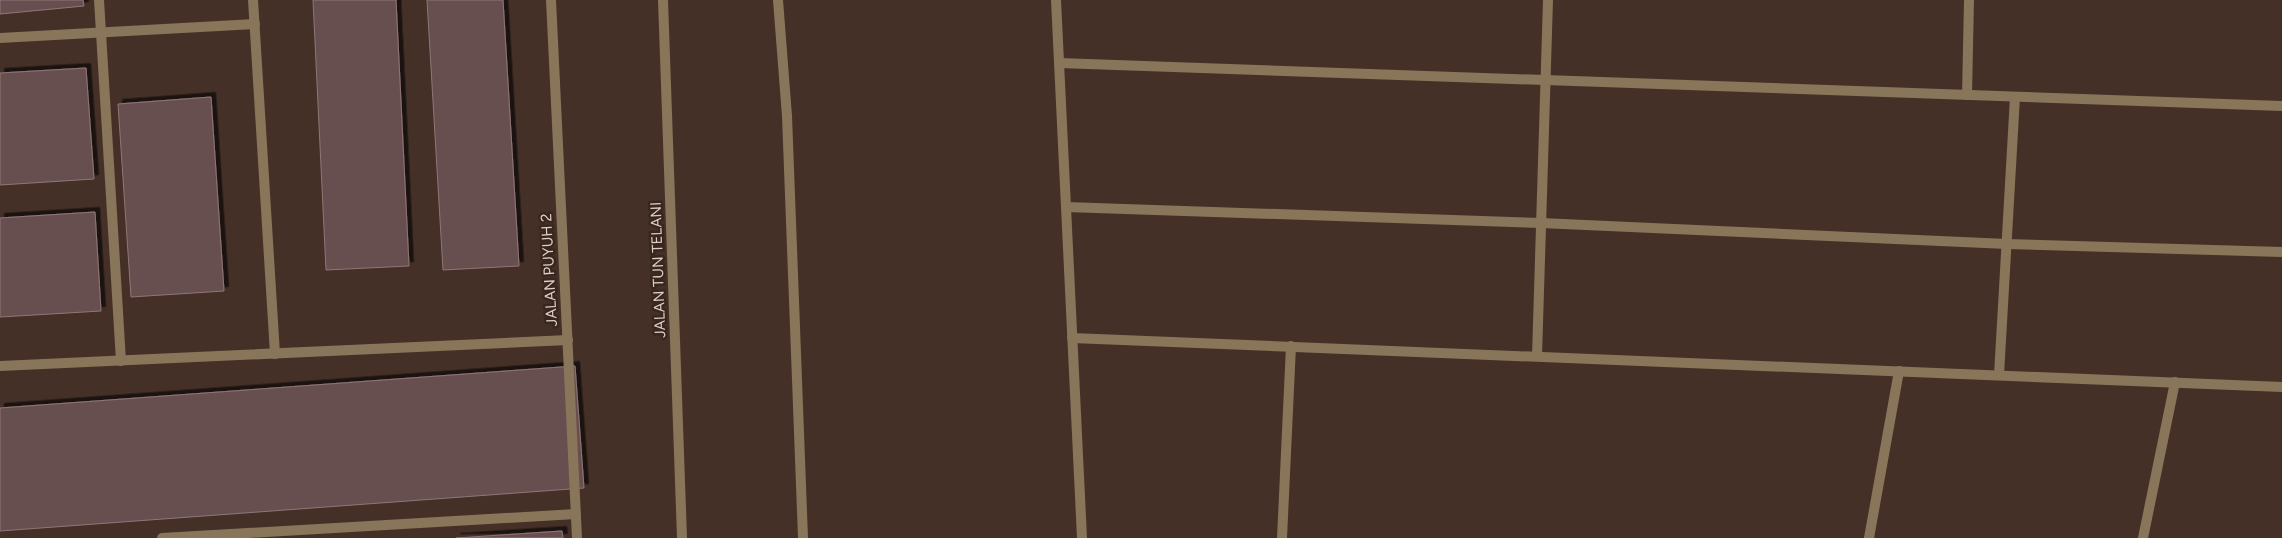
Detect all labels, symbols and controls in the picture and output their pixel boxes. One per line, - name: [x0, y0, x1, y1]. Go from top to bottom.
- street label: JALAN TUN TELANI: [647, 202, 669, 338]
- street label: JALAN PUYUH 2: [537, 213, 561, 327]

